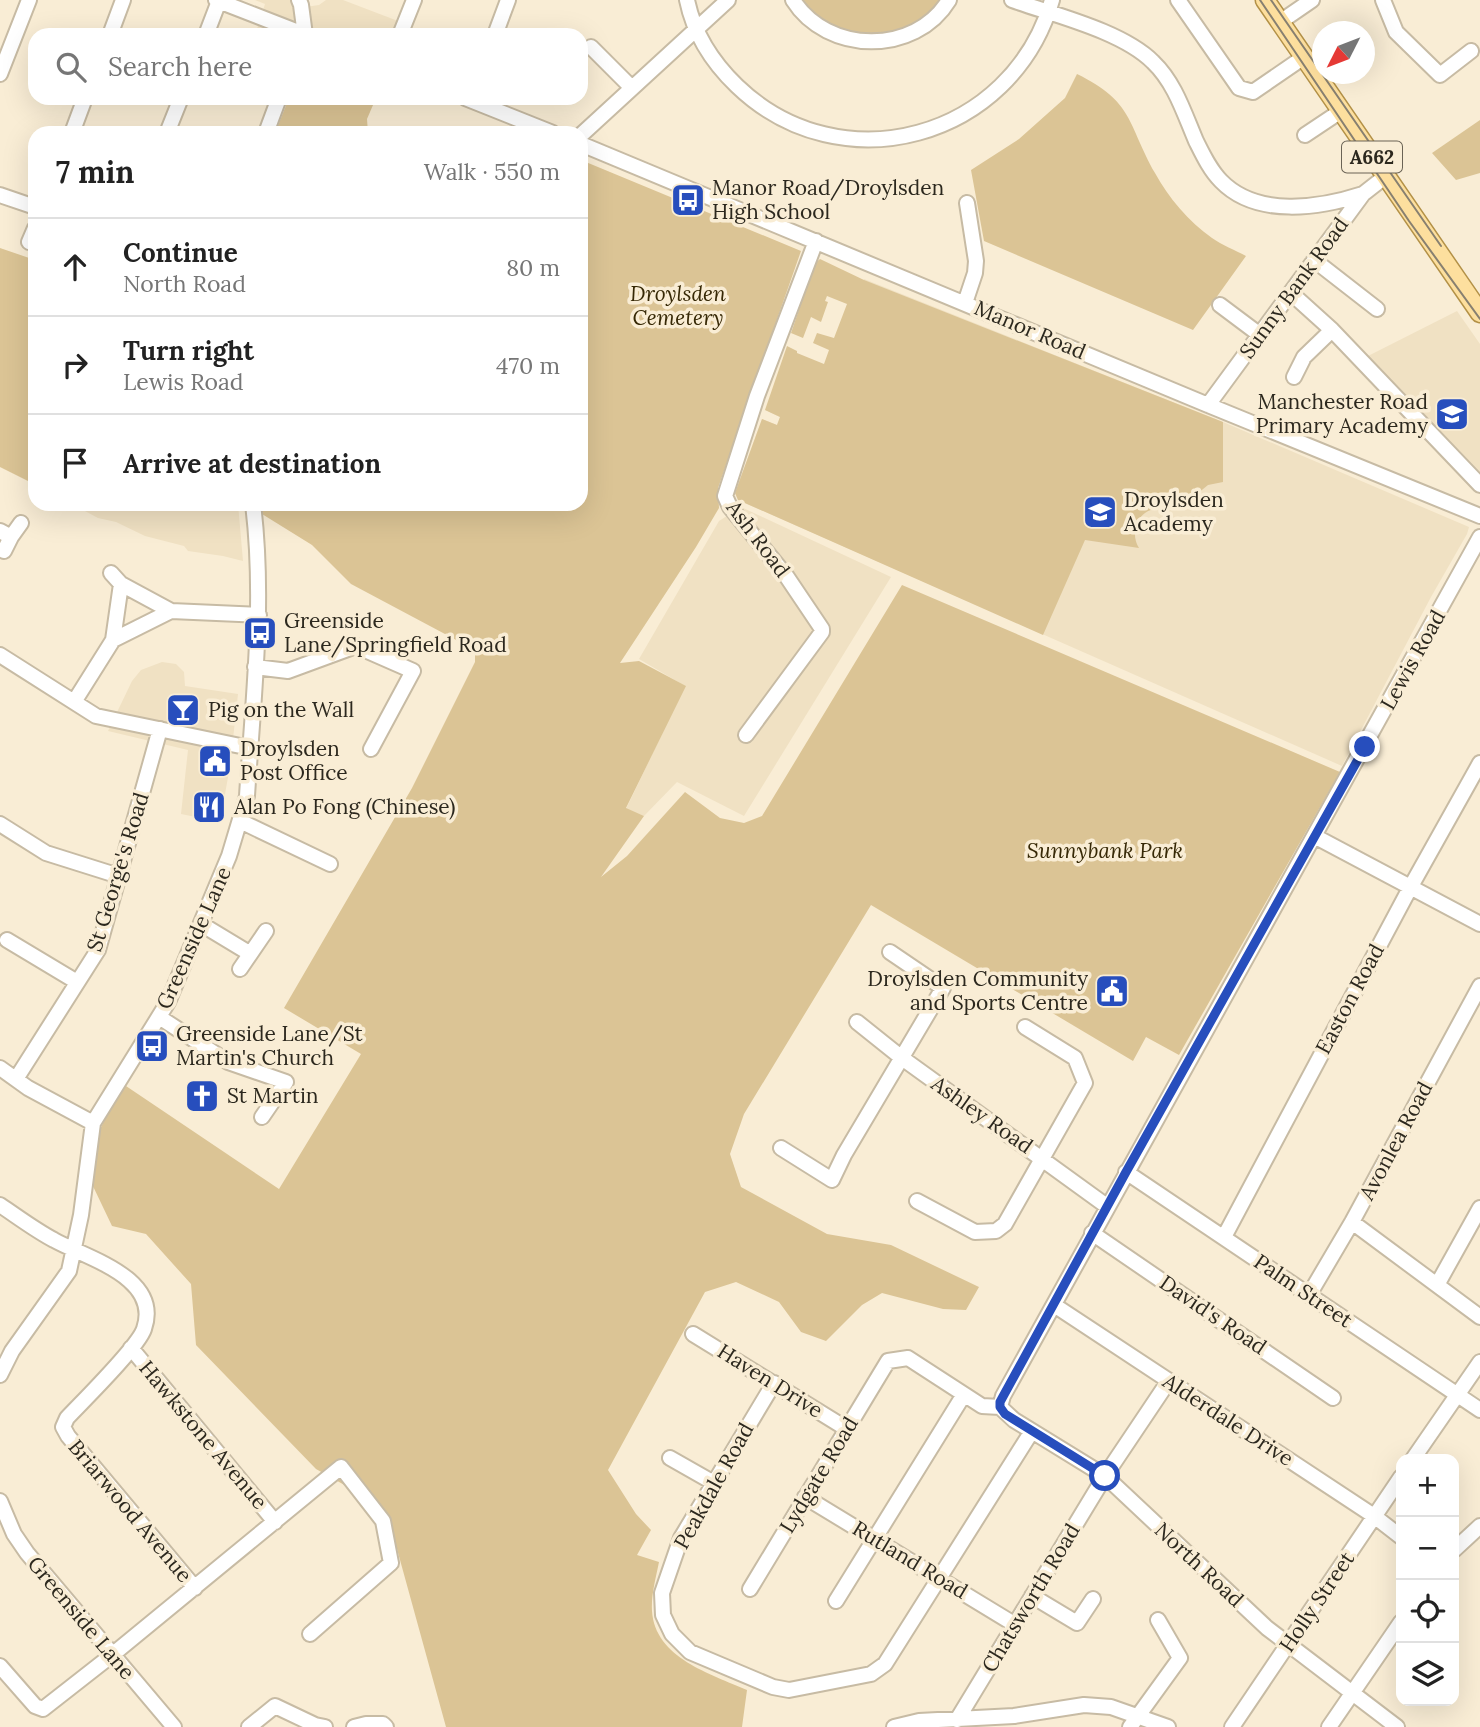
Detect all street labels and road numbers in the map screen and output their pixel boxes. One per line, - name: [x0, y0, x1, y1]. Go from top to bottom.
- road number: A662: [1342, 141, 1402, 172]
- street label: Sunny Bank Road: [1233, 212, 1354, 364]
- street label: Manor Road: [970, 294, 1090, 365]
- street label: Ash Road: [720, 494, 796, 583]
- street label: Lewis Road: [1374, 605, 1451, 714]
- street label: St George's Road: [80, 789, 155, 955]
- street label: Greenside Lane: [150, 862, 237, 1013]
- street label: Easton Road: [1309, 939, 1390, 1059]
- street label: Ashley Road: [925, 1069, 1038, 1159]
- street label: Avonlea Road: [1353, 1077, 1438, 1206]
- street label: Palm Street: [1249, 1248, 1358, 1334]
- street label: David's Road: [1155, 1269, 1272, 1360]
- street label: Haven Drive: [712, 1337, 828, 1424]
- street label: Hawkstone Avenue: [133, 1355, 273, 1515]
- street label: Alderdale Drive: [1157, 1367, 1299, 1472]
- street label: Lydgate Road: [773, 1412, 864, 1538]
- street label: Peakdale Road: [668, 1418, 759, 1554]
- street label: Briarwood Avenue: [63, 1434, 198, 1588]
- street label: Rutland Road: [848, 1515, 973, 1605]
- street label: North Road: [1149, 1516, 1250, 1613]
- street label: Chatsworth Road: [976, 1518, 1086, 1677]
- street label: Holly Street: [1273, 1546, 1361, 1657]
- street label: Greenside Lane: [22, 1550, 141, 1685]

